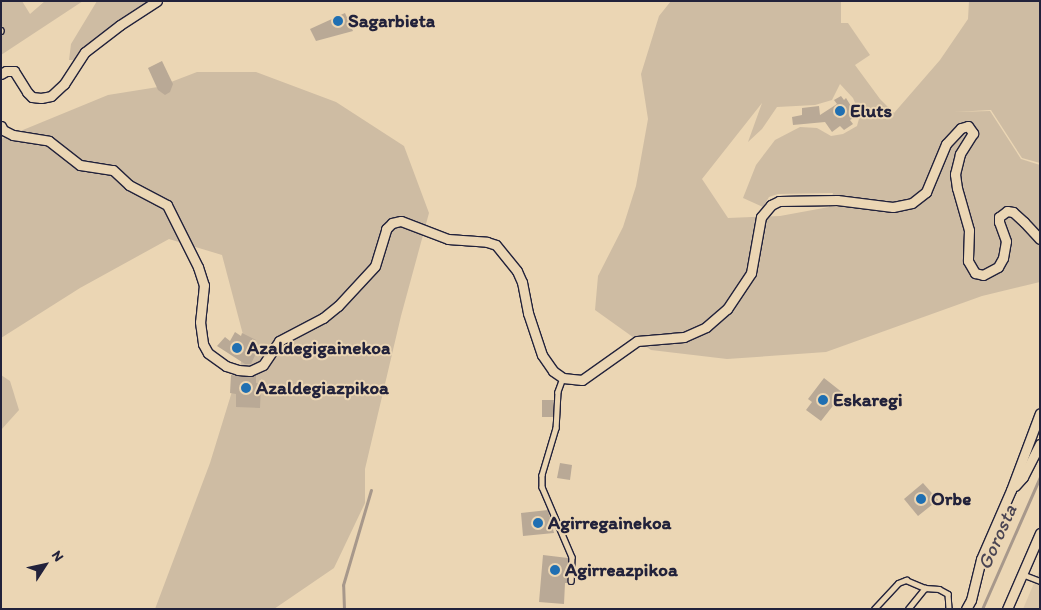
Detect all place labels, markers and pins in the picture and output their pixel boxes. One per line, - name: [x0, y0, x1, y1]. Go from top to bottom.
- place label: Sagarbieta: [348, 10, 435, 32]
- marker: Sagarbieta: [332, 15, 344, 27]
- place label: Eluts: [850, 100, 892, 122]
- marker: Eluts: [834, 105, 846, 117]
- place label: Azaldegigainekoa: [247, 337, 390, 359]
- marker: Azaldegigainekoa: [231, 342, 243, 354]
- place label: Azaldegiazpikoa: [256, 377, 389, 399]
- marker: Azaldegiazpikoa: [240, 382, 252, 394]
- place label: Eskaregi: [833, 389, 903, 411]
- marker: Eskaregi: [817, 394, 829, 406]
- place label: Orbe: [931, 488, 971, 510]
- marker: Orbe: [915, 493, 927, 505]
- place label: Agirregainekoa: [548, 512, 671, 534]
- marker: Agirregainekoa: [532, 517, 544, 529]
- place label: Agirreazpikoa: [565, 559, 678, 581]
- marker: Agirreazpikoa: [549, 564, 561, 576]

